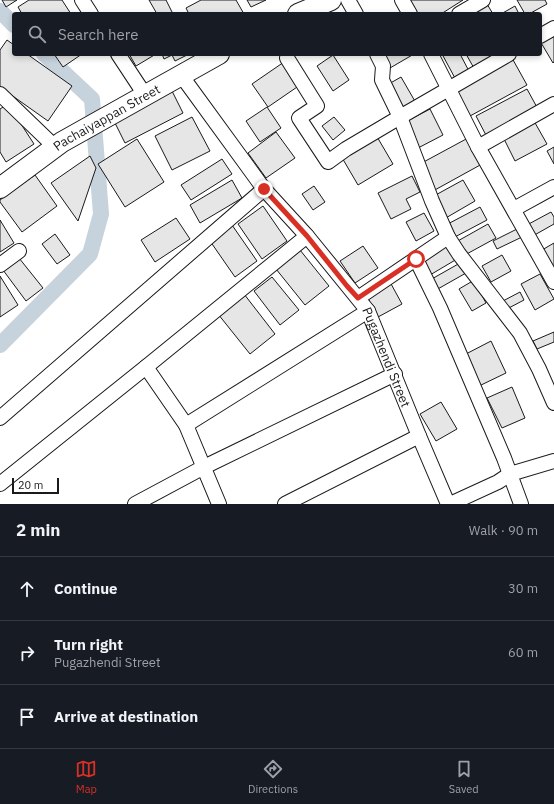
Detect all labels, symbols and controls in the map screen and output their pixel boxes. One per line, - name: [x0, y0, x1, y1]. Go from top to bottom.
- search box: [12, 12, 542, 56]
- icon: search: [26, 23, 48, 45]
- text: Search here: [58, 25, 138, 44]
- street label: Pachaiyappan Street: [49, 80, 163, 154]
- route end: [255, 180, 273, 198]
- route start: [407, 250, 425, 268]
- street label: Pugazhendi Street: [359, 304, 415, 410]
- scale bar: [12, 476, 59, 495]
- text: 20 m: [18, 478, 43, 492]
- text: 2 min: [16, 519, 60, 541]
- text: Walk · 90 m: [469, 522, 538, 539]
- icon: ahead: [16, 578, 38, 600]
- text: Continue: [54, 579, 118, 598]
- text: 30 m: [508, 580, 538, 597]
- text: Turn right: [54, 635, 123, 654]
- icon: right: [16, 642, 38, 664]
- text: 60 m: [508, 644, 538, 661]
- text: Pugazhendi Street: [54, 654, 160, 671]
- icon: arrive: [16, 706, 38, 728]
- text: Arrive at destination: [54, 707, 198, 726]
- tab: Map: [75, 758, 97, 796]
- tab: Directions: [248, 758, 298, 796]
- tab: Saved: [449, 758, 479, 796]

